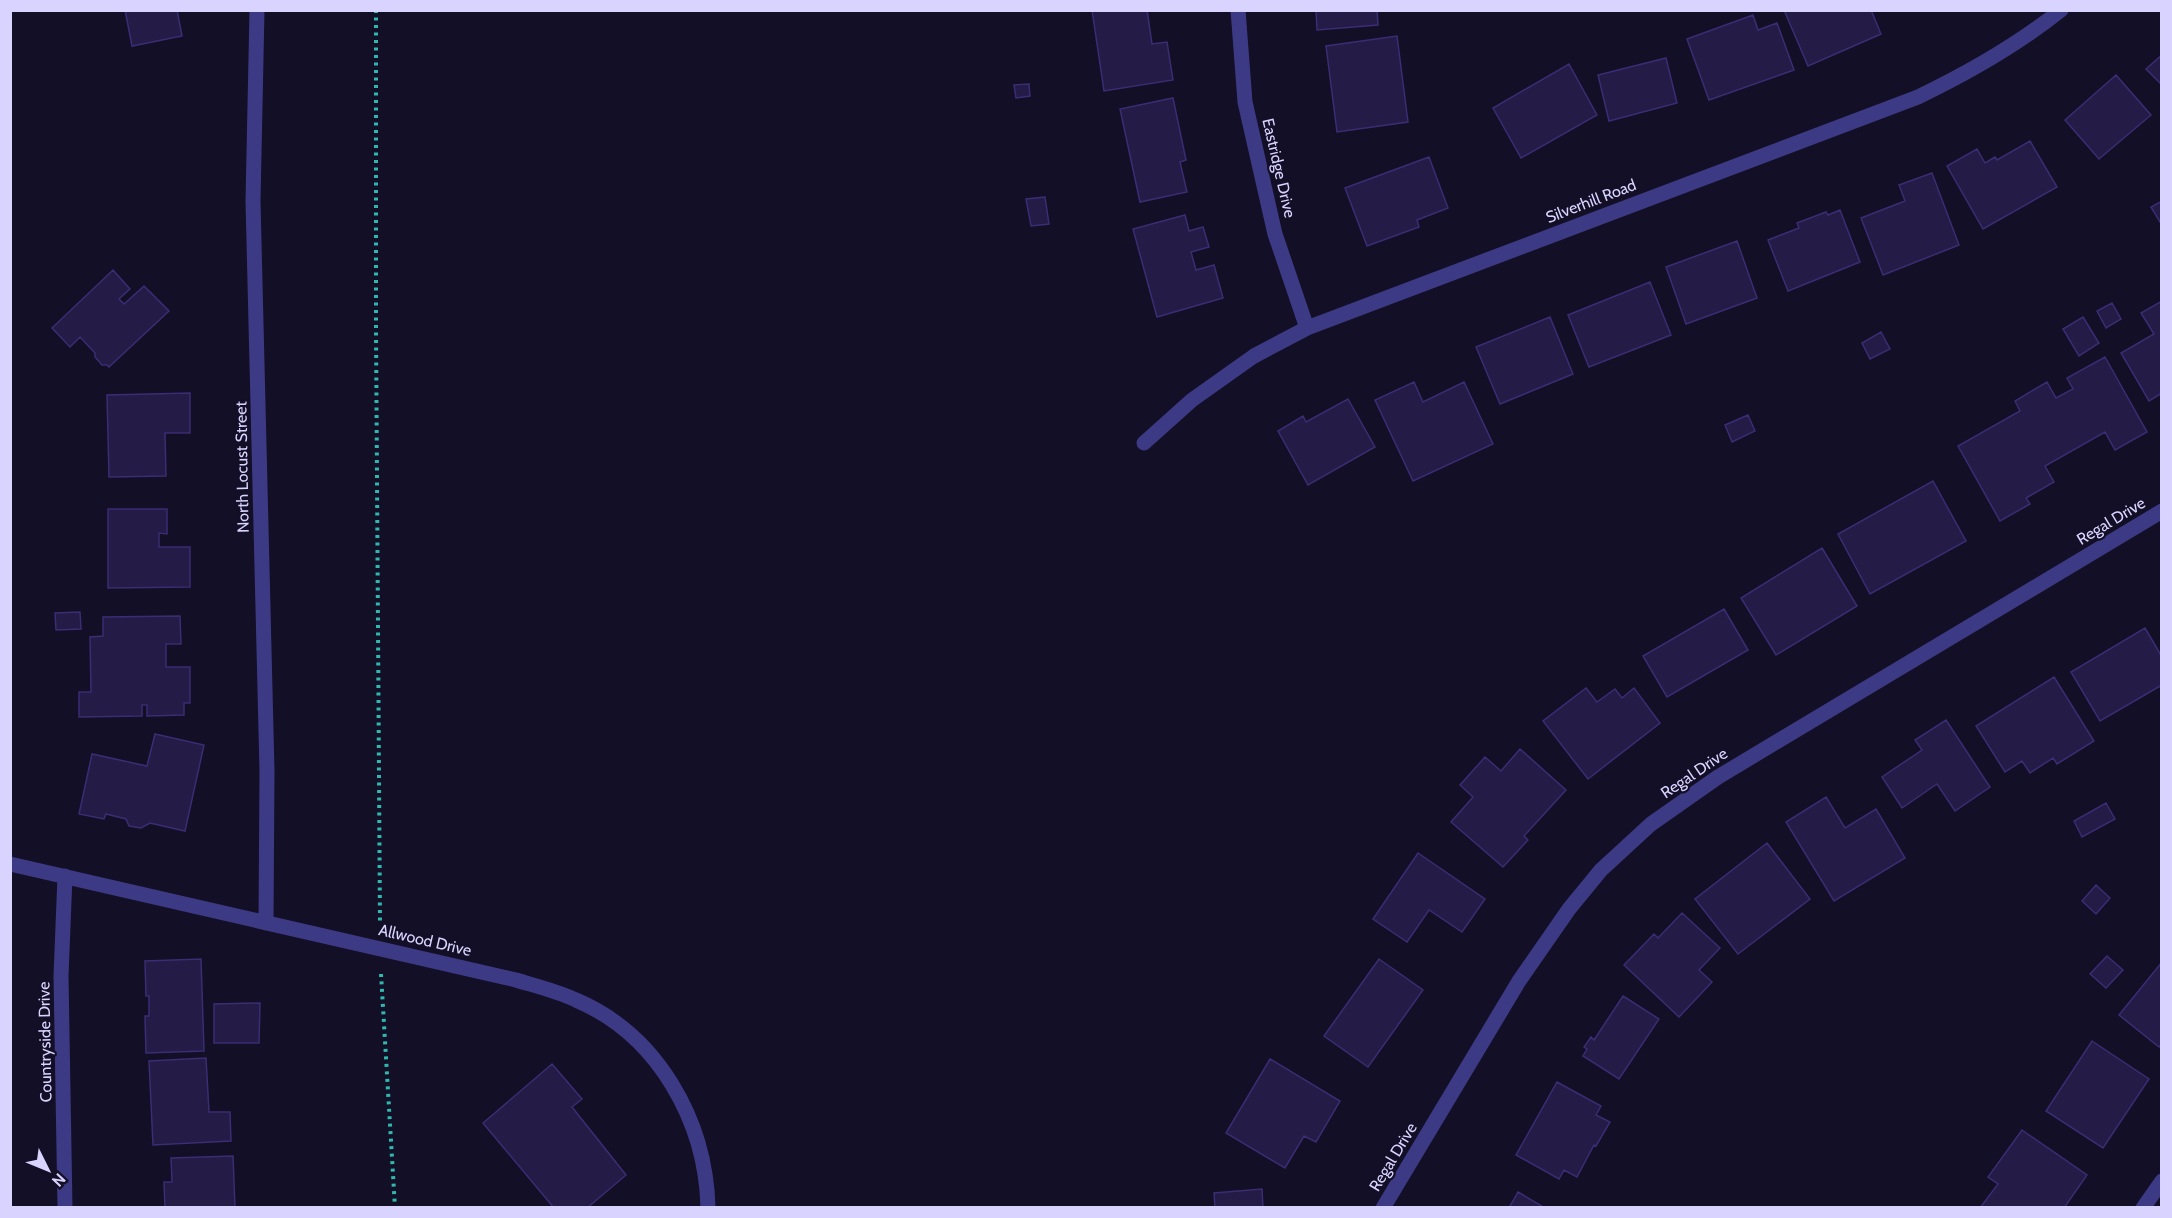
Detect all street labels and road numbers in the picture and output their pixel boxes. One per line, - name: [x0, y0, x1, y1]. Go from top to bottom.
- street label: Eastridge Drive: [1258, 116, 1300, 220]
- street label: Silverhill Road: [1543, 175, 1639, 227]
- street label: North Locust Street: [231, 400, 253, 533]
- street label: Regal Drive: [2073, 493, 2149, 549]
- street label: Regal Drive: [1657, 744, 1731, 802]
- street label: Allwood Drive: [377, 920, 473, 960]
- street label: Countryside Drive: [34, 982, 56, 1102]
- street label: Regal Drive: [1365, 1119, 1421, 1195]

